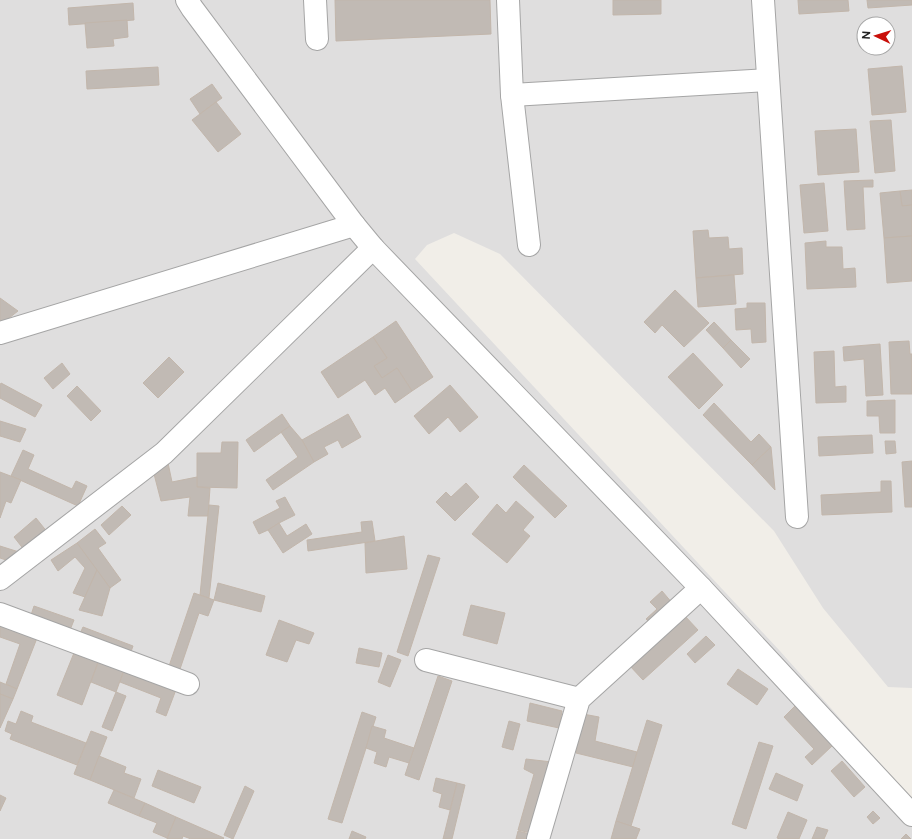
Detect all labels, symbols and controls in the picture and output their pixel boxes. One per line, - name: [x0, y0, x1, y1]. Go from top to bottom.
- north arrow: [856, 16, 896, 56]
- text: N: [860, 31, 872, 40]

